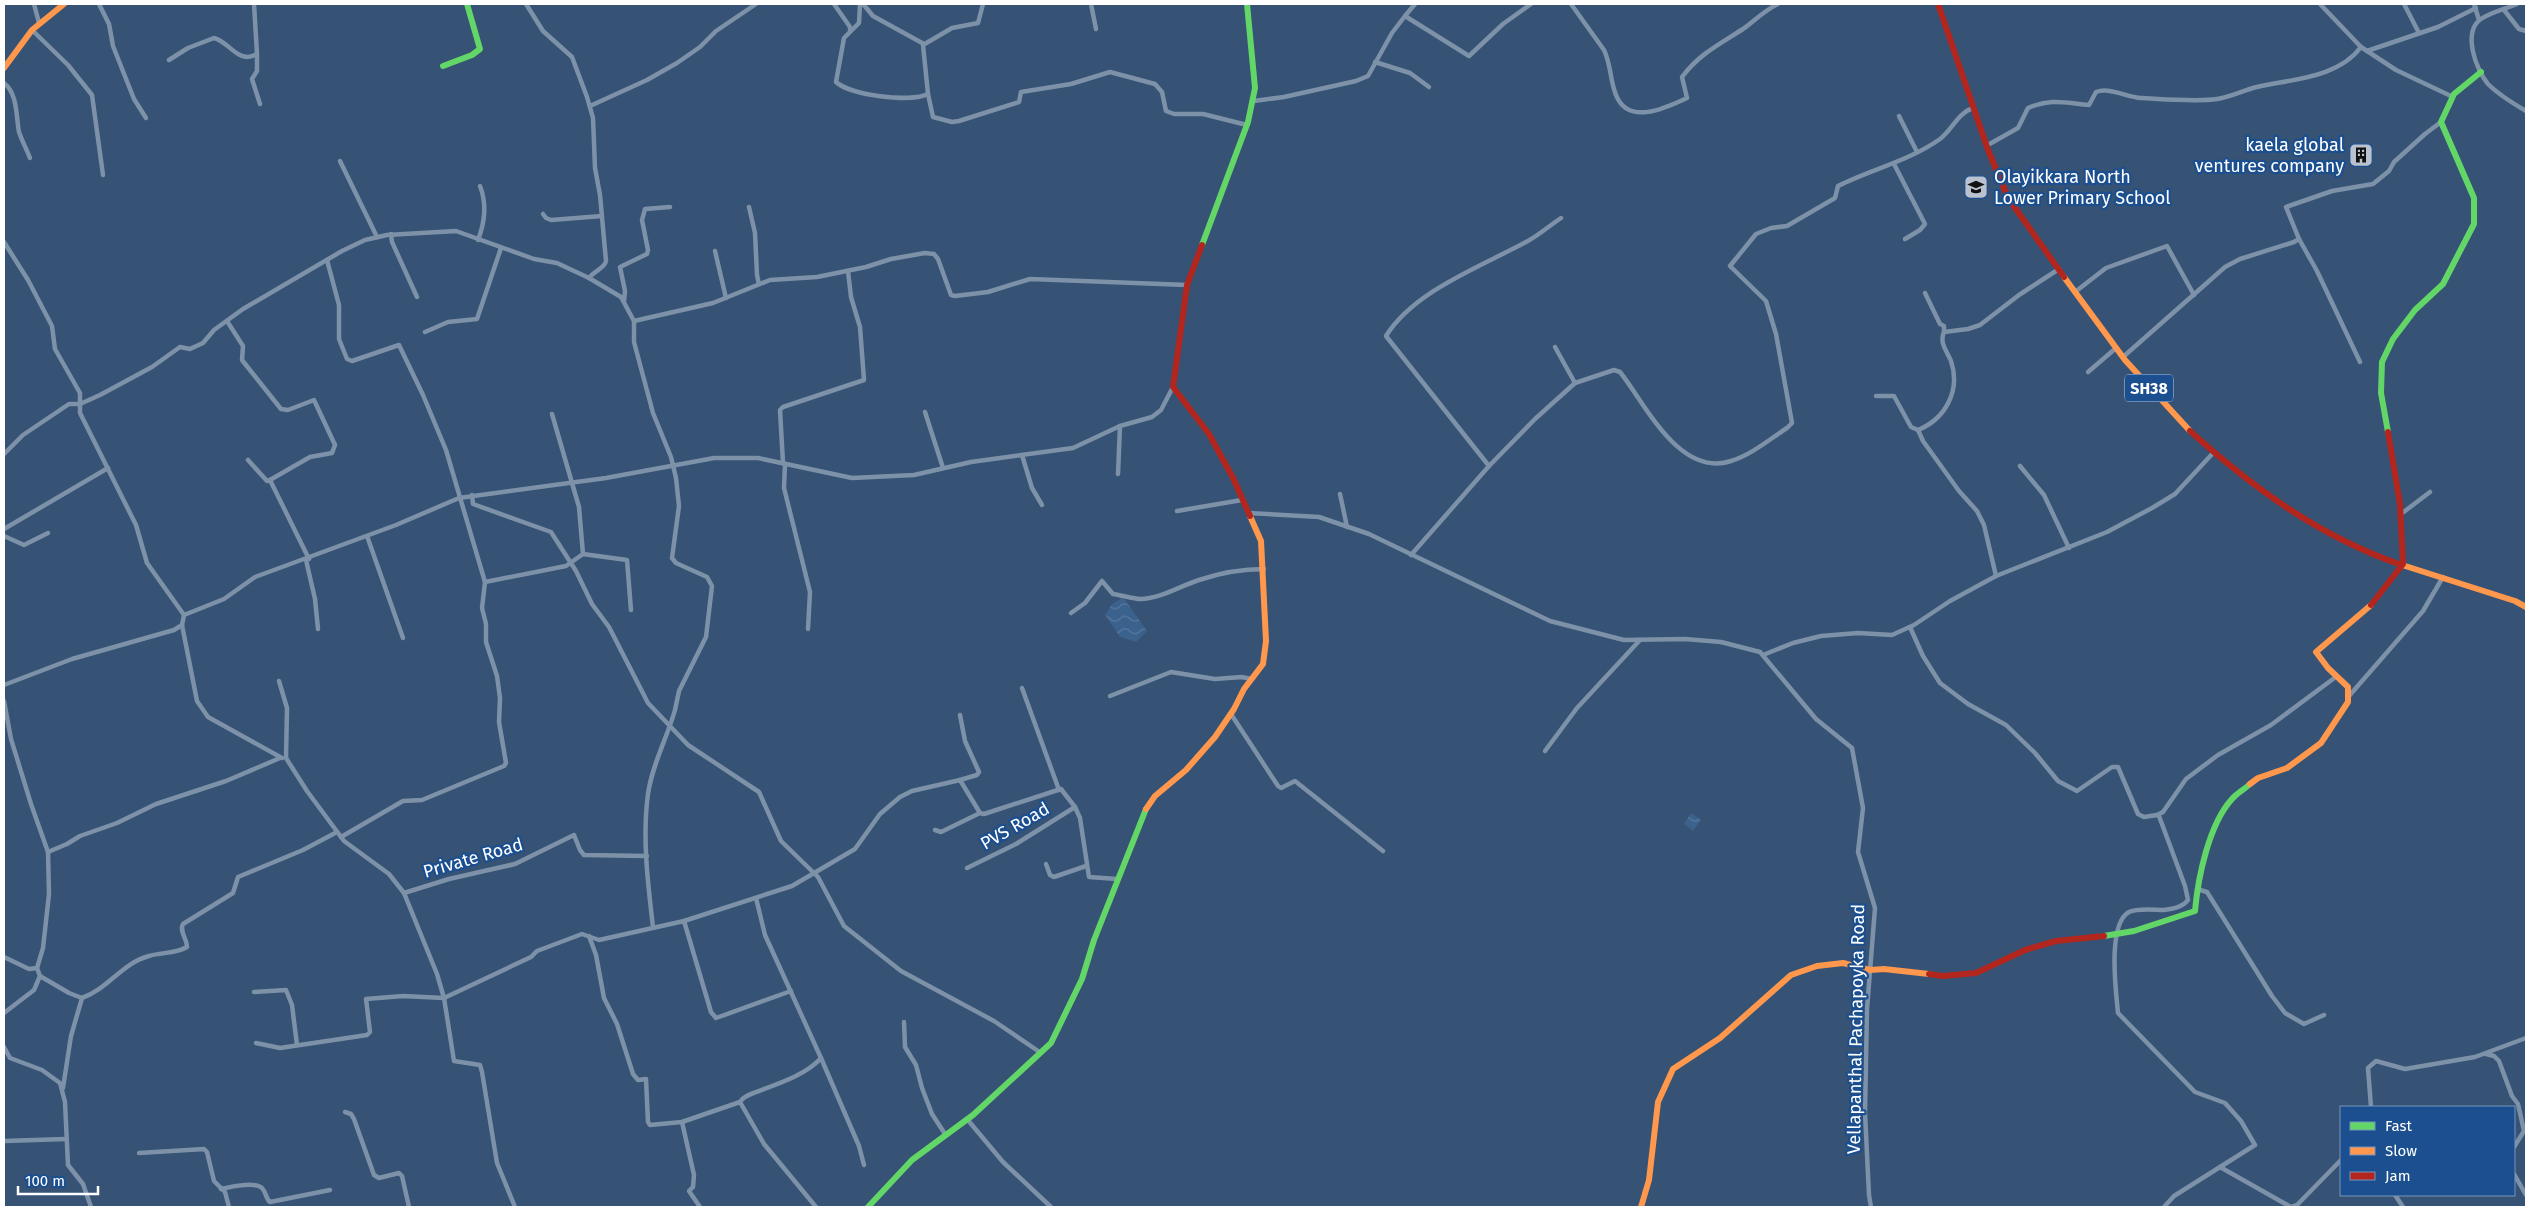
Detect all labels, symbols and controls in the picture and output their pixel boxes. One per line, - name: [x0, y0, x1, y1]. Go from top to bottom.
- place label: kaela global ventures company: [2195, 134, 2344, 177]
- building icon: kaela global ventures company: [2348, 142, 2374, 168]
- place label: Olayikkara North Lower Primary School: [1994, 166, 2171, 209]
- school or university icon: Olayikkara North Lower Primary School: [1963, 174, 1989, 200]
- road number: SH38: [2125, 374, 2173, 402]
- street label: PVS Road: [977, 797, 1053, 855]
- street label: Private Road: [421, 833, 525, 883]
- street label: Vellapanthal Pachapoyka Road: [1843, 904, 1869, 1154]
- legend: [2340, 1106, 2515, 1196]
- text: Fast: [2385, 1117, 2412, 1135]
- text: Slow: [2385, 1142, 2417, 1160]
- scale bar: [18, 1164, 98, 1196]
- text: Jam: [2385, 1167, 2411, 1185]
- text: 100 m: [25, 1172, 65, 1190]

